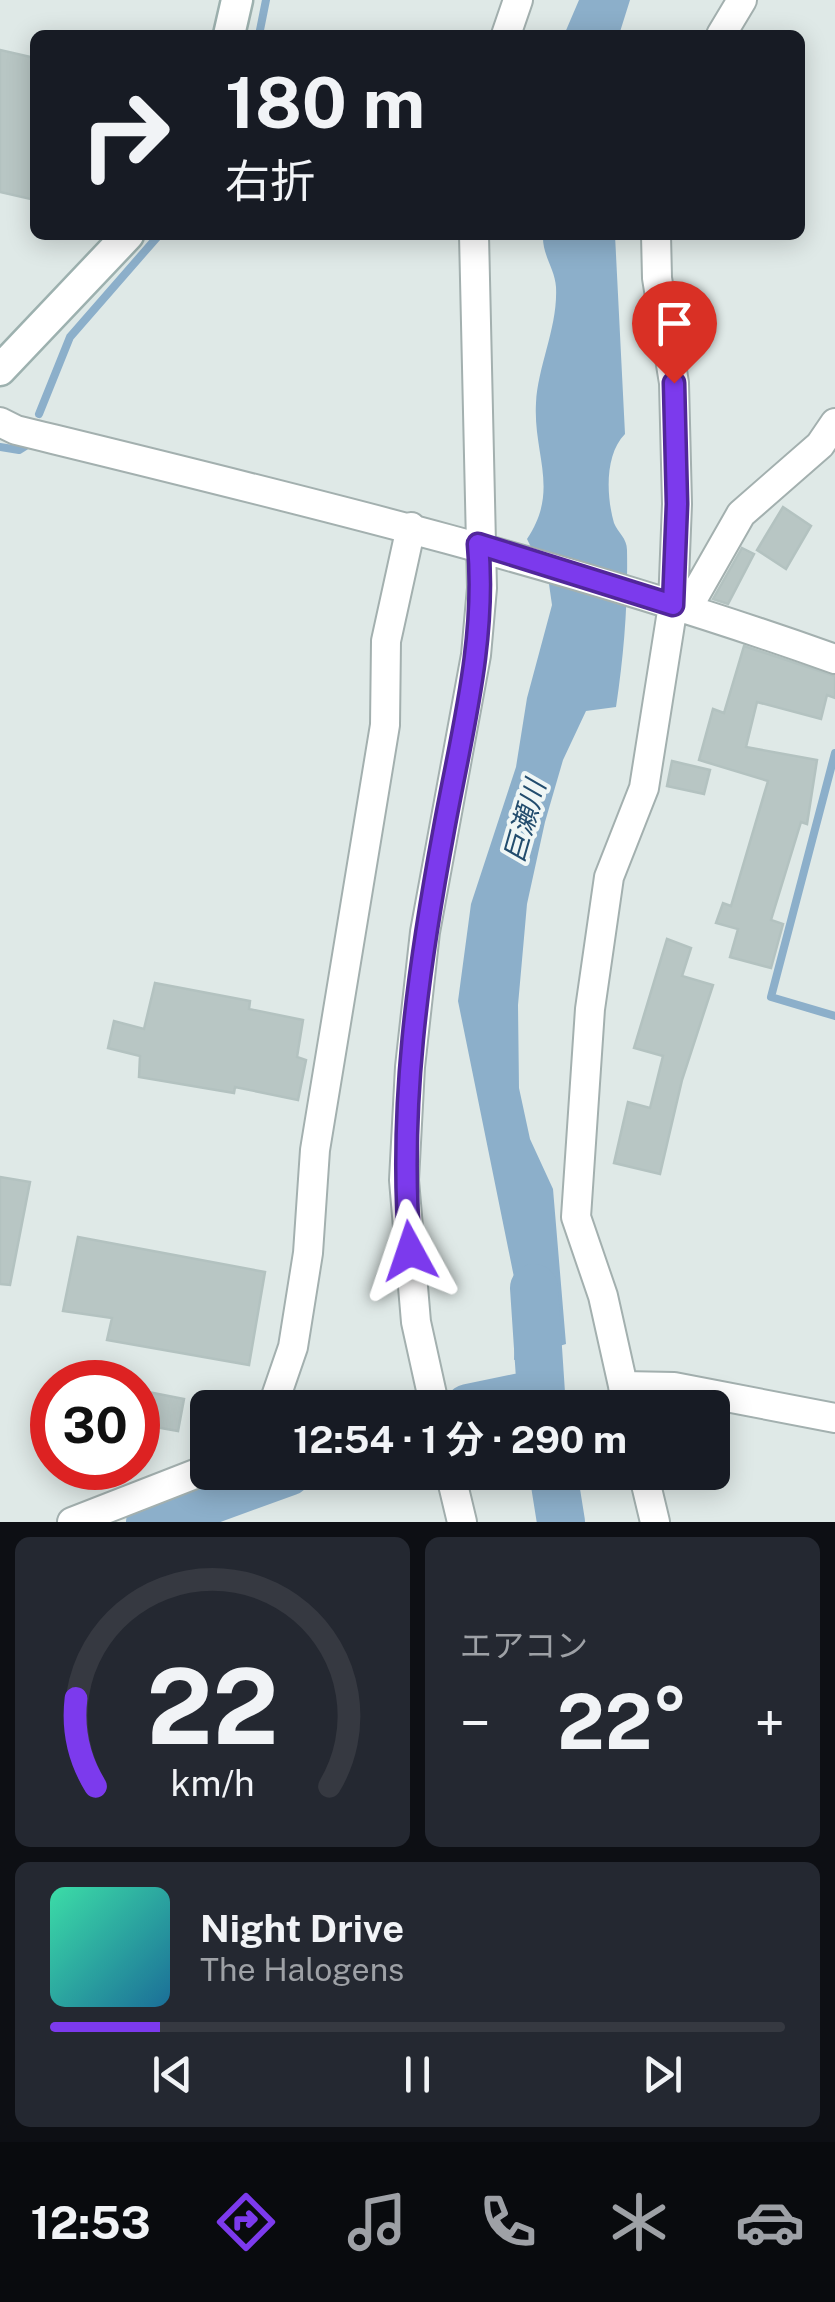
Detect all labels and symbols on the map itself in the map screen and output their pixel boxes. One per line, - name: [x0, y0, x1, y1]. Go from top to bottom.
- pin: [632, 281, 717, 384]
- water label: 巨瀬川: [497, 773, 552, 866]
- position arrow: [358, 1199, 462, 1303]
- speed limit sign: 30: [30, 1360, 160, 1490]

